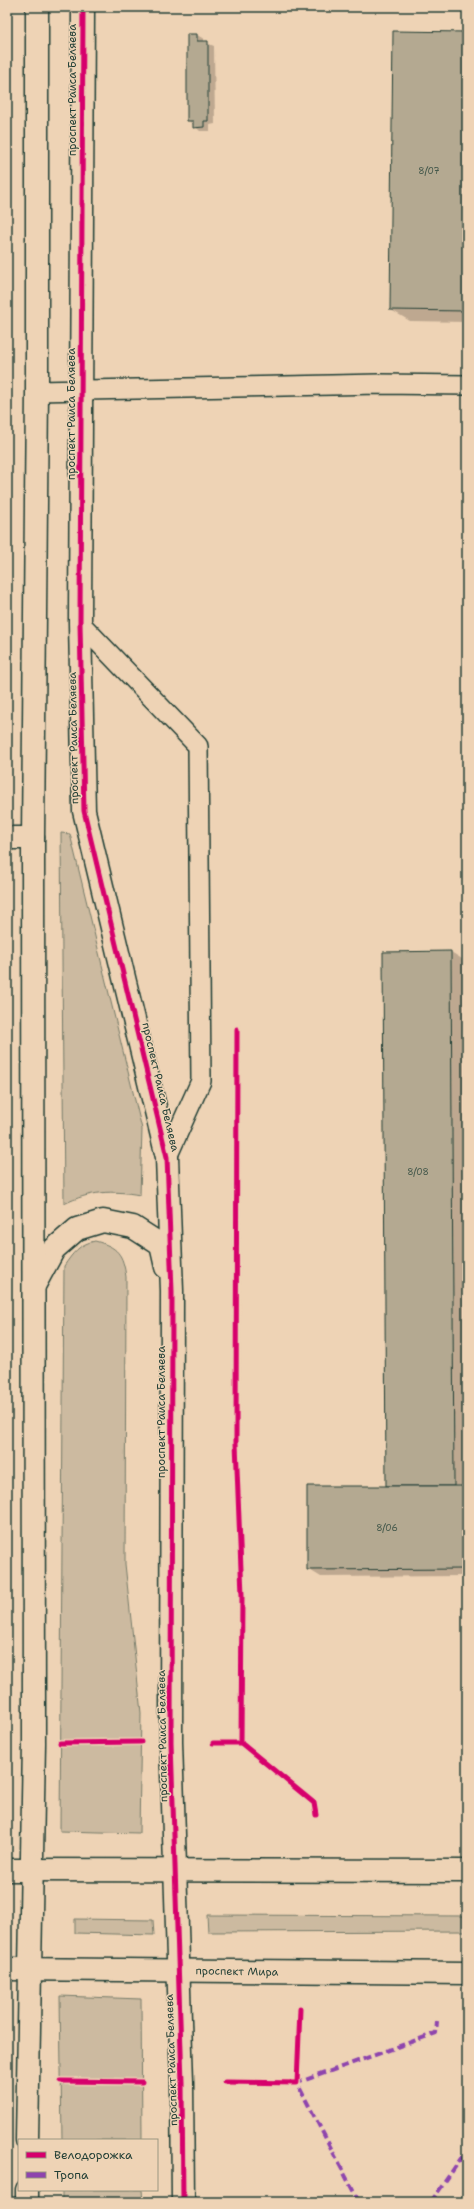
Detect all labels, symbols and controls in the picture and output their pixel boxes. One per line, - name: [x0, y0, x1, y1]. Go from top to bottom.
- street label: проспект Раиса Беляева: [65, 24, 80, 156]
- house number: 8/07: [418, 165, 440, 177]
- street label: проспект Раиса Беляева: [64, 348, 79, 480]
- street label: проспект Раиса Беляева: [65, 672, 82, 804]
- street label: проспект Раиса Беляева: [138, 1021, 183, 1153]
- house number: 8/08: [407, 1166, 429, 1178]
- street label: проспект Раиса Беляева: [154, 1346, 169, 1478]
- house number: 8/06: [376, 1522, 398, 1534]
- street label: проспект Раиса Беляева: [154, 1670, 171, 1802]
- street label: проспект Мира: [195, 1963, 279, 1980]
- street label: проспект Раиса Беляева: [162, 1994, 181, 2126]
- legend: [18, 2139, 158, 2191]
- text: Велодорожка: [54, 2147, 133, 2163]
- text: Тропа: [54, 2167, 89, 2183]

